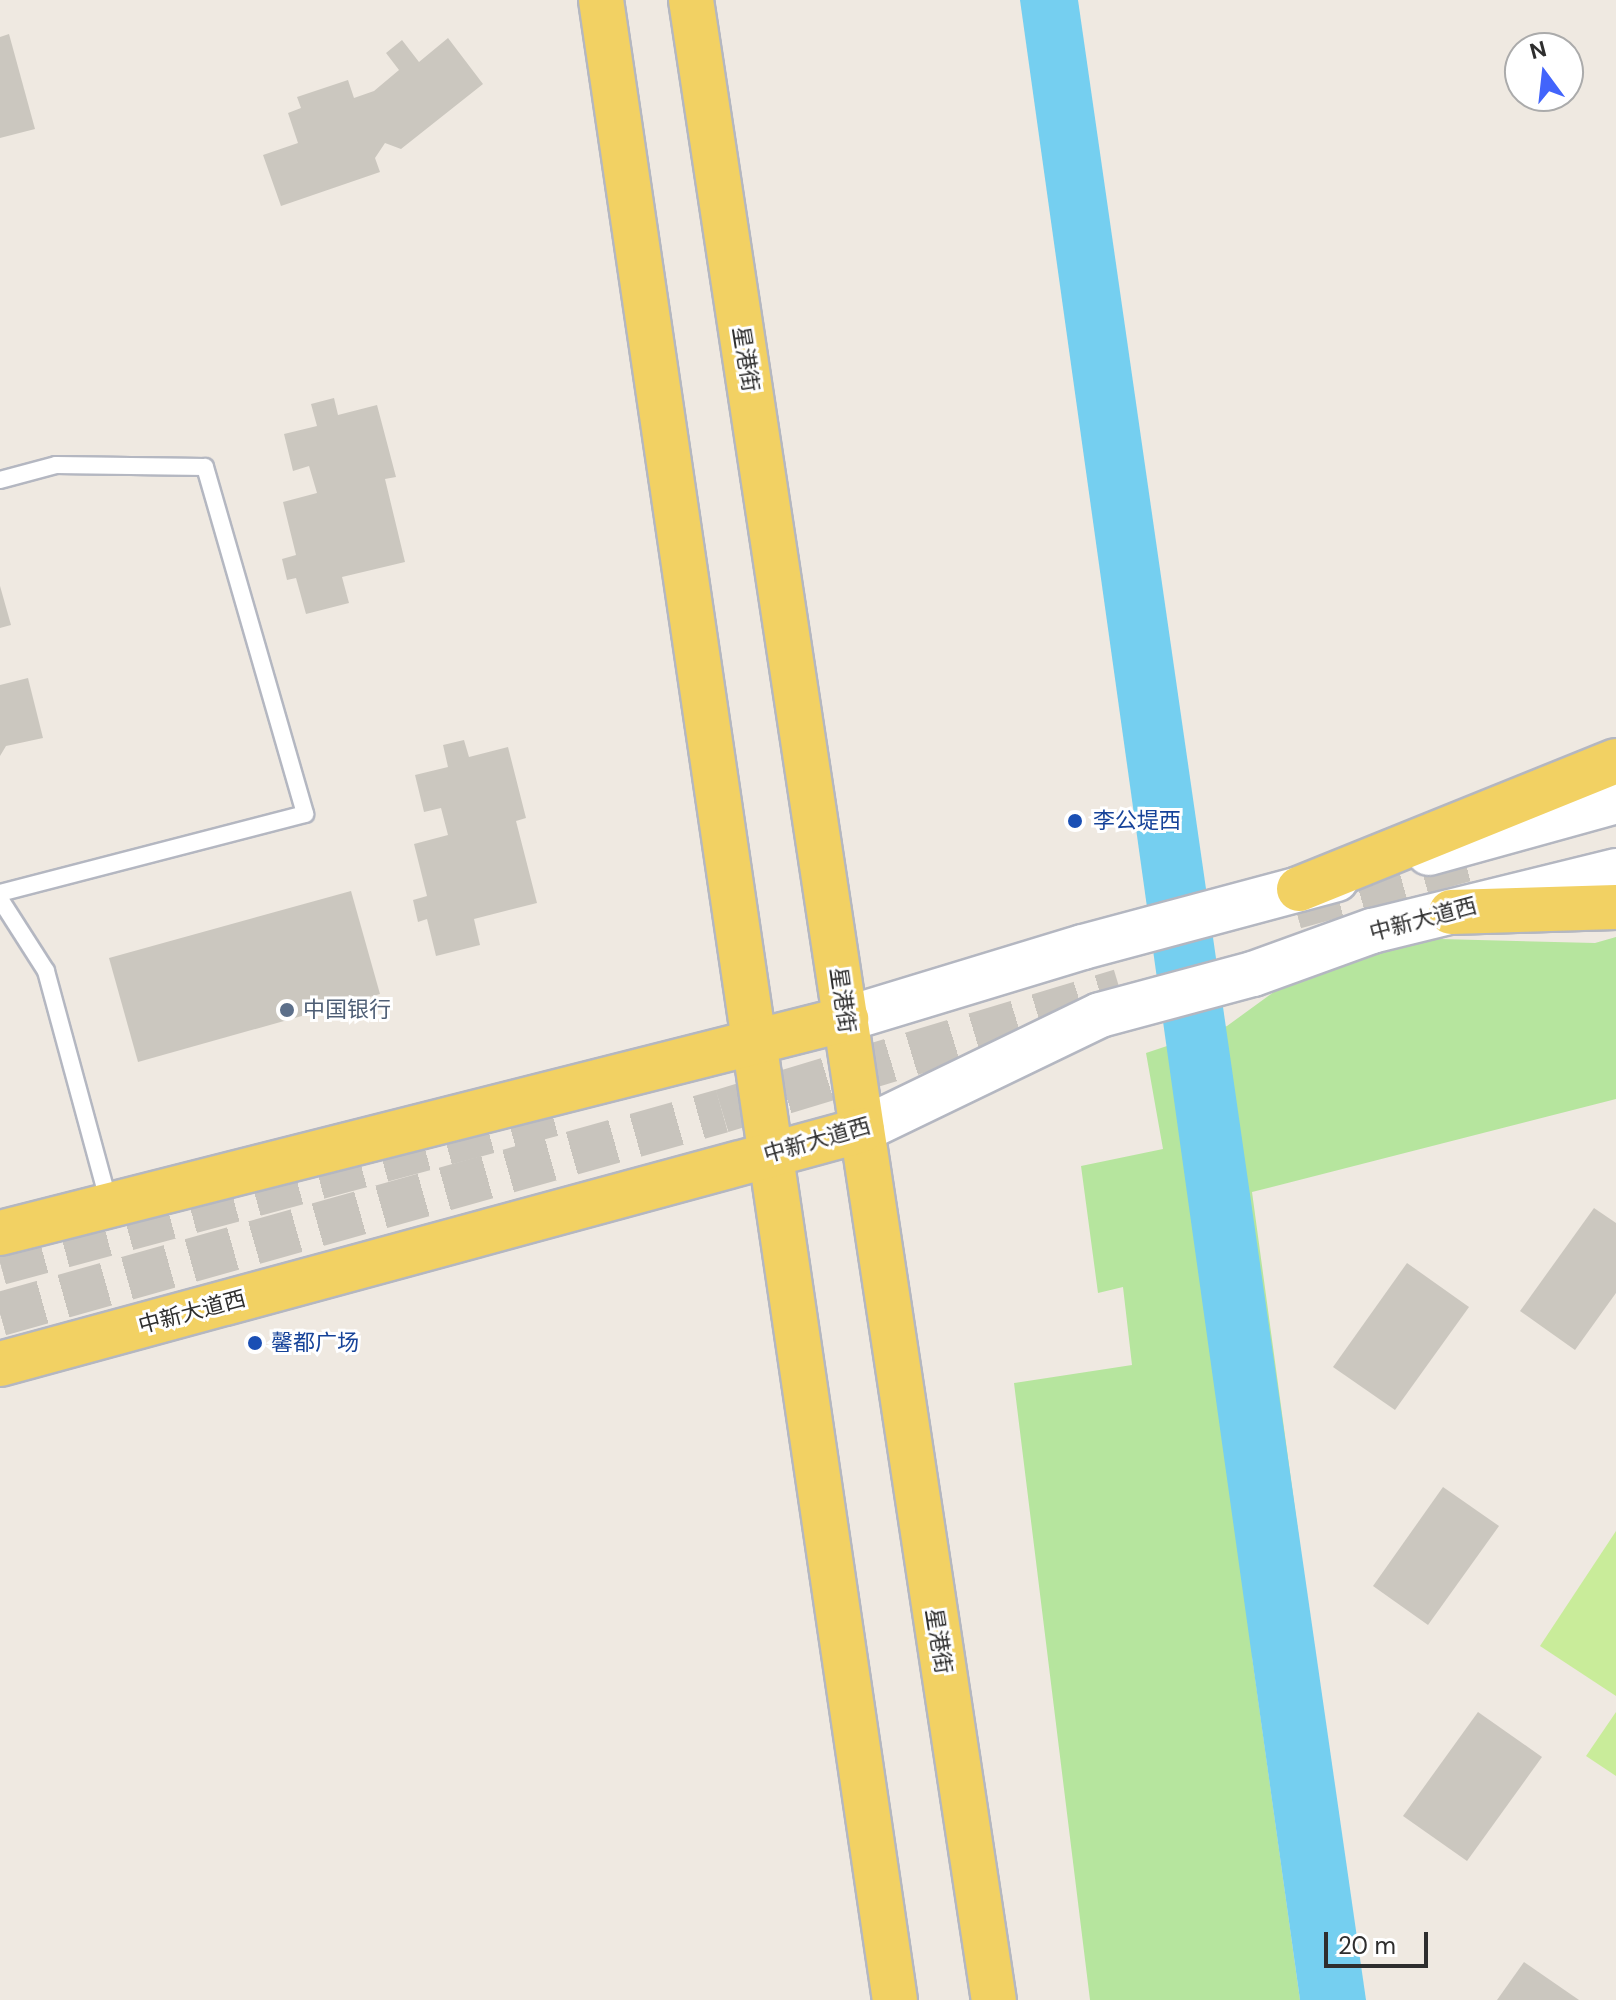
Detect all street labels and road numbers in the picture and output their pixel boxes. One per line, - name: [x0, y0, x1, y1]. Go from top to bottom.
- street label: 星港街: [728, 324, 764, 394]
- street label: 中新大道西: [1366, 892, 1480, 946]
- street label: 星港街: [825, 965, 861, 1035]
- street label: 中新大道西: [760, 1112, 874, 1168]
- street label: 中新大道西: [135, 1285, 249, 1339]
- street label: 星港街: [921, 1606, 957, 1676]

